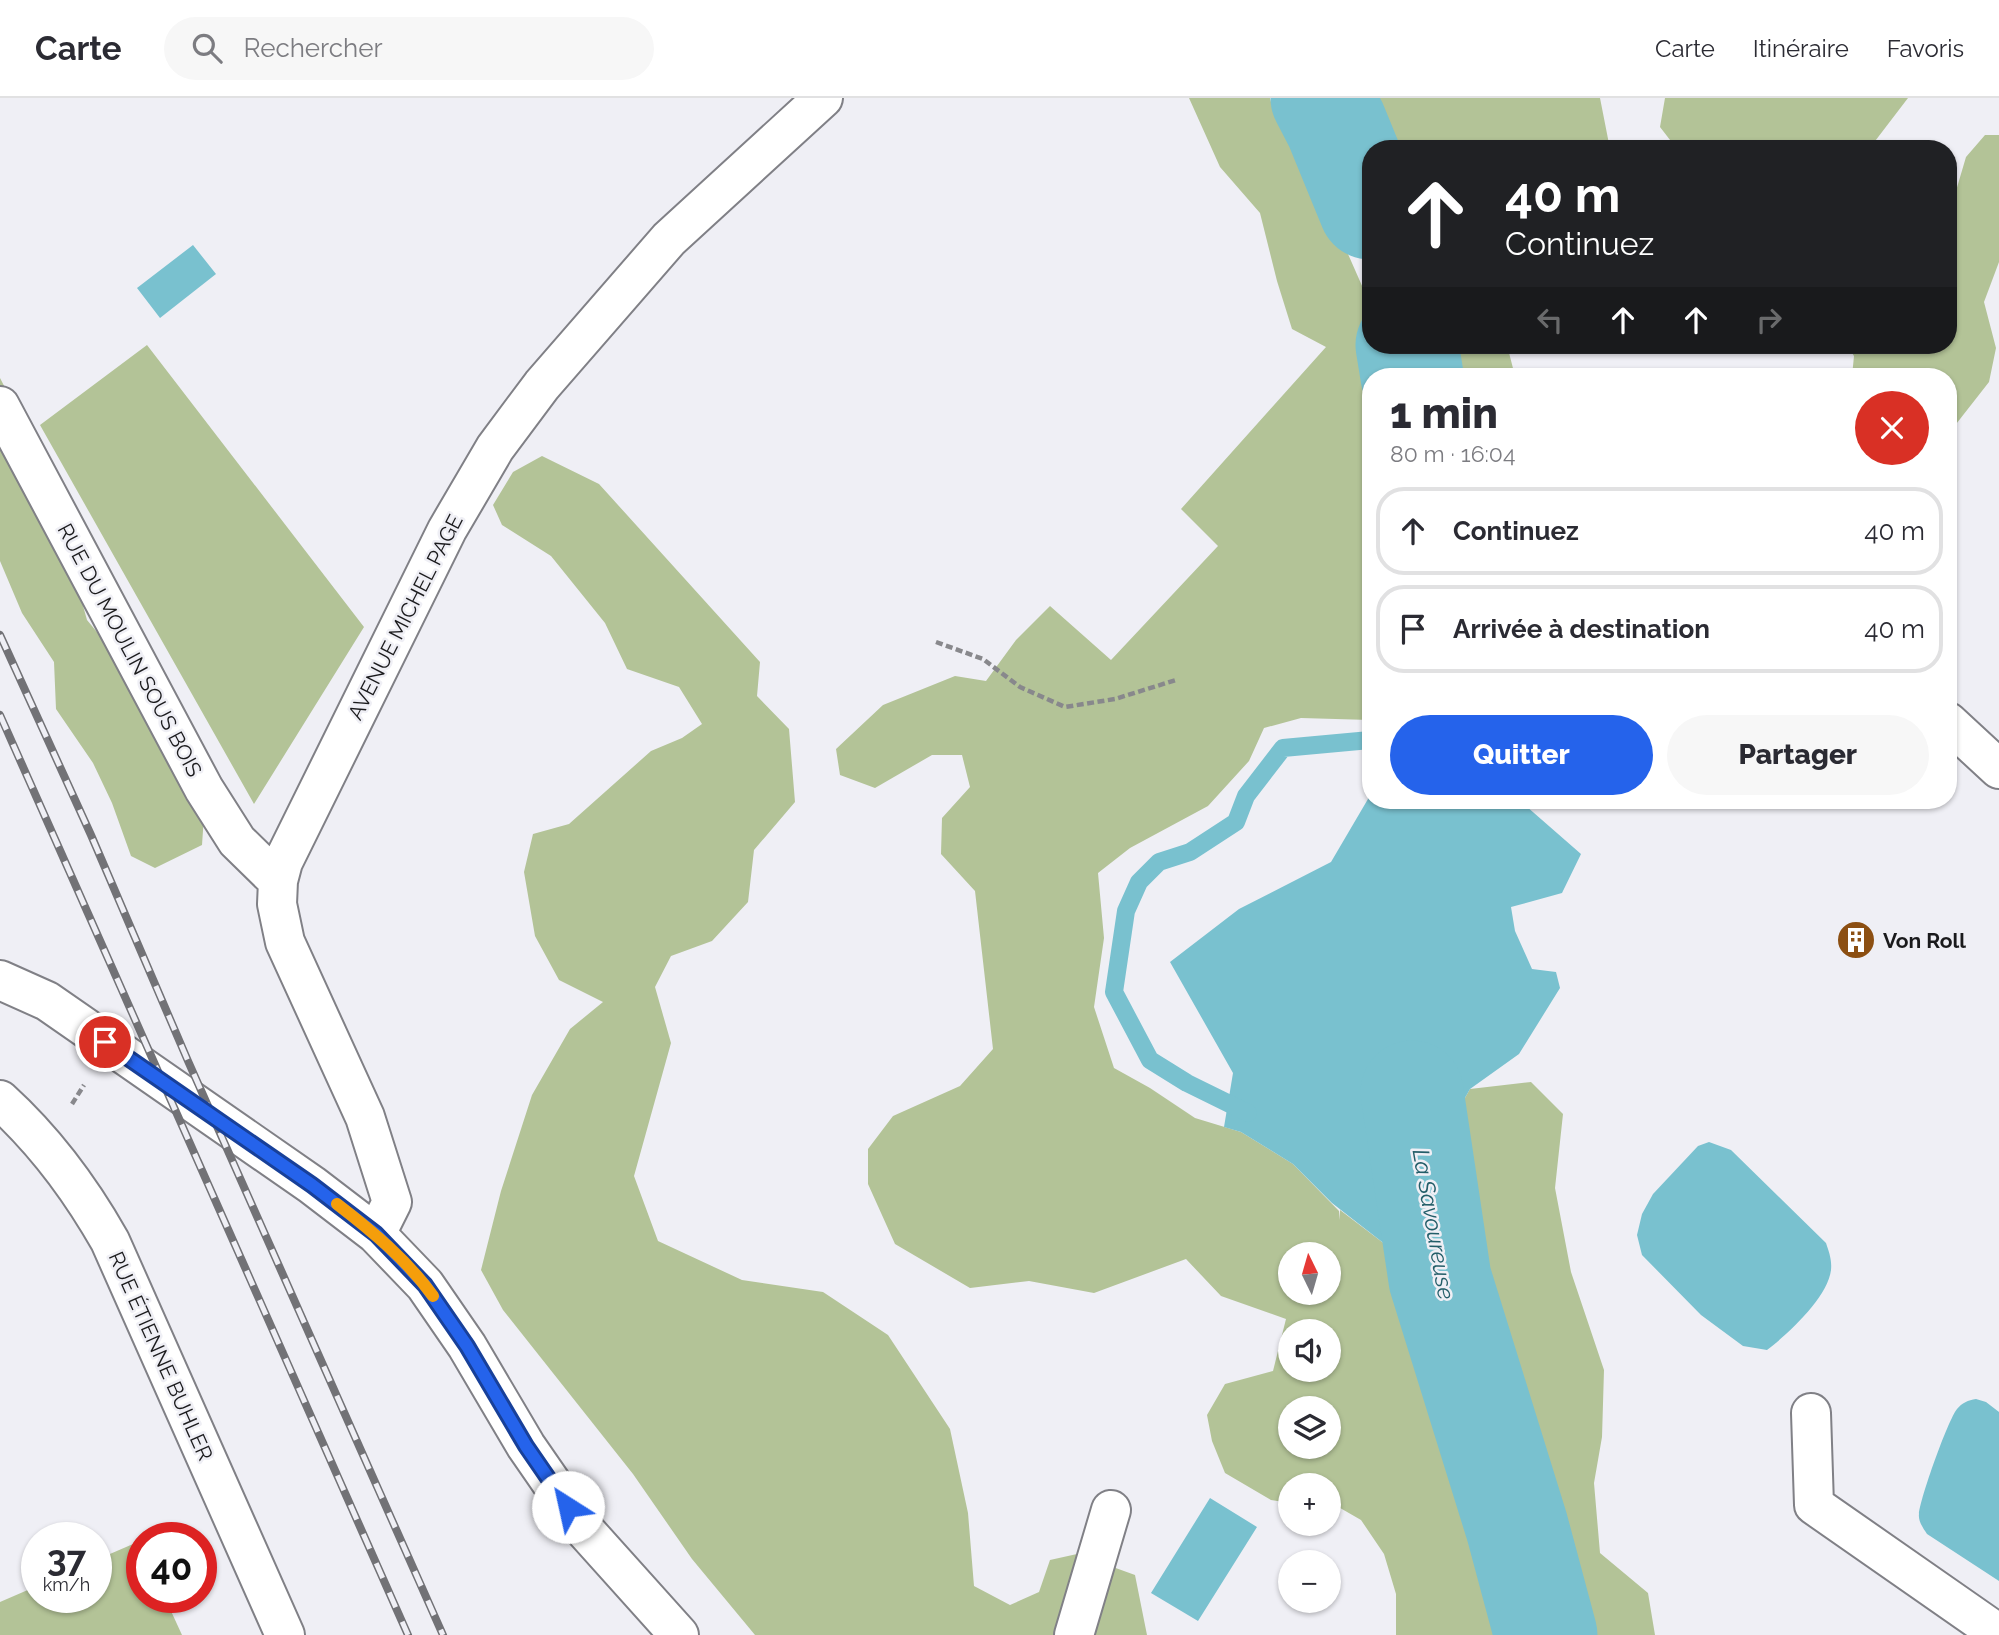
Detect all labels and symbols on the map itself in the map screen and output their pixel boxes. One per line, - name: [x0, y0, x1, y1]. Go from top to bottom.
- street label: AVENUE MICHEL PAGE: [342, 510, 468, 724]
- street label: RUE DU MOULIN SOUS BOIS: [52, 519, 208, 781]
- building icon: Von Roll: [1835, 919, 1877, 961]
- place label: Von Roll: [1883, 928, 1966, 953]
- pin: [75, 1012, 135, 1072]
- water label: La Savoureuse: [1407, 1147, 1461, 1301]
- north arrow: [1278, 1242, 1340, 1306]
- street label: RUE ÉTIENNE BUHLER: [104, 1248, 218, 1464]
- position arrow: [531, 1470, 605, 1544]
- speed limit sign: 40: [126, 1522, 217, 1613]

